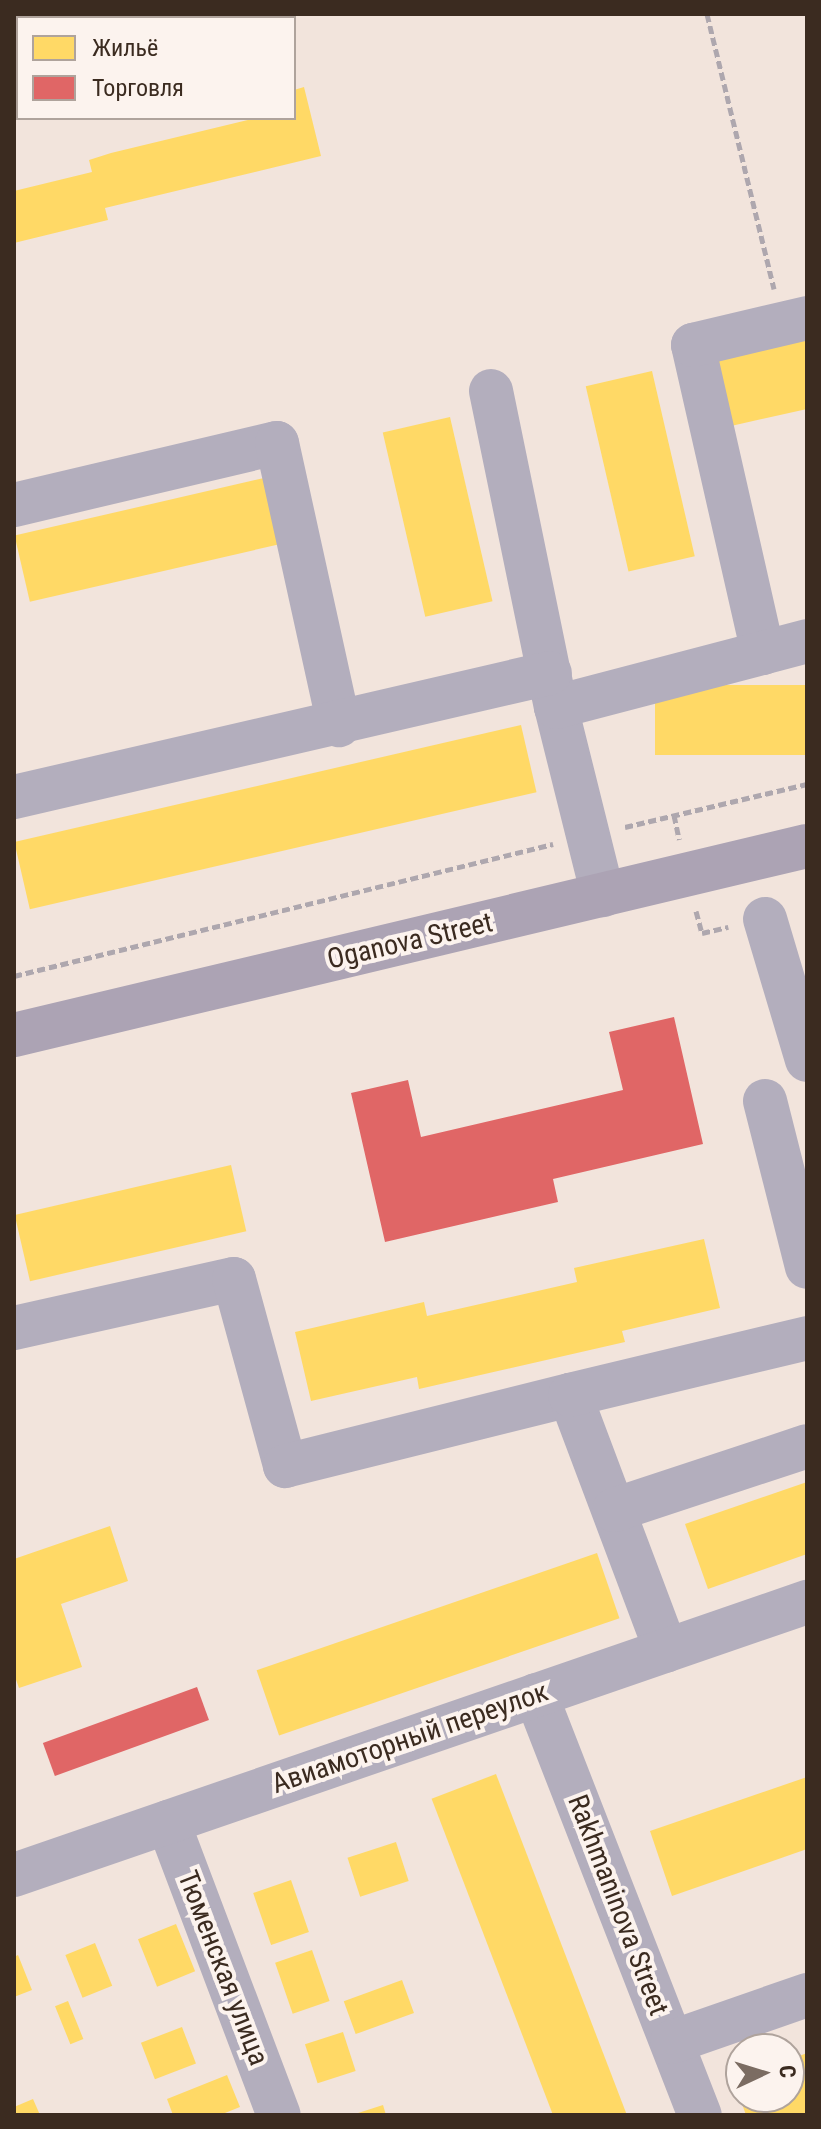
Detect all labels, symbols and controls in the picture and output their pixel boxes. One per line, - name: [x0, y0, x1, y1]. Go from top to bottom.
- legend: [16, 16, 296, 120]
- text: Жильё: [92, 34, 158, 62]
- text: Торговля: [92, 74, 184, 102]
- street label: Oganova Street: [324, 906, 496, 976]
- street label: Авиамоторный переулок: [267, 1675, 553, 1801]
- street label: Rakhmaninova Street: [560, 1790, 676, 2020]
- street label: Тюменская улица: [170, 1866, 276, 2070]
- north arrow: [725, 2033, 805, 2113]
- text: С: [775, 2064, 800, 2079]

